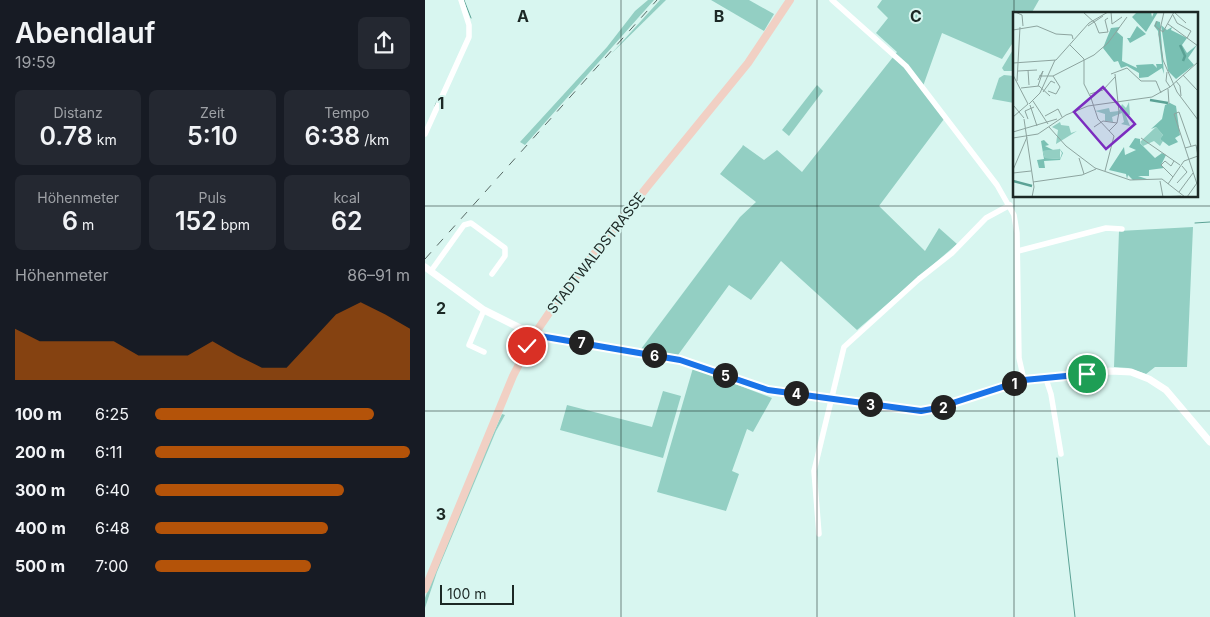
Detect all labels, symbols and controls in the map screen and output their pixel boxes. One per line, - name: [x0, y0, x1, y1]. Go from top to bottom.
- text: A: [517, 6, 529, 26]
- text: B: [714, 6, 724, 26]
- text: C: [910, 6, 922, 26]
- inset map: [1013, 12, 1197, 198]
- text: Abendlauf: [15, 16, 155, 50]
- button: share: [358, 17, 410, 69]
- text: 19:59: [15, 52, 56, 72]
- text: 1: [438, 93, 444, 113]
- text: Distanz: [53, 104, 103, 121]
- text: Zeit: [200, 104, 225, 121]
- text: Tempo: [324, 104, 370, 121]
- text: 0.78: [40, 121, 93, 151]
- text: 5:10: [187, 121, 238, 151]
- text: 6:38: [304, 121, 360, 151]
- text: km: [93, 131, 117, 148]
- text: /km: [360, 131, 389, 148]
- text: Höhenmeter: [37, 189, 119, 206]
- text: Puls: [198, 189, 226, 206]
- text: kcal: [333, 189, 360, 206]
- street label: STADTWALDSTRASSE: [543, 189, 648, 317]
- text: 6: [62, 206, 78, 236]
- text: 152: [175, 206, 217, 236]
- text: 62: [331, 206, 363, 236]
- text: m: [78, 216, 94, 233]
- text: bpm: [217, 216, 250, 233]
- text: Höhenmeter: [15, 265, 109, 285]
- text: 86–91 m: [347, 265, 410, 285]
- text: 2: [436, 298, 446, 318]
- pin: [506, 325, 548, 367]
- pin: 7: [569, 330, 593, 354]
- icon: check: [513, 332, 541, 360]
- text: 7: [577, 334, 586, 351]
- pin: 6: [641, 342, 667, 368]
- text: 6: [650, 347, 659, 364]
- pin: [1066, 353, 1108, 395]
- icon: arrive: [1073, 360, 1101, 388]
- pin: 5: [713, 362, 737, 388]
- text: 5: [721, 367, 730, 384]
- pin: 1: [1001, 370, 1027, 396]
- text: 1: [1011, 375, 1018, 392]
- pin: 4: [783, 380, 809, 406]
- text: 4: [792, 385, 801, 402]
- pin: 3: [857, 392, 883, 416]
- pin: 2: [931, 394, 955, 420]
- text: 3: [866, 396, 875, 413]
- text: 2: [939, 399, 948, 416]
- text: 100 m: [15, 404, 62, 424]
- text: 6:25: [95, 404, 129, 424]
- text: 200 m: [15, 442, 65, 462]
- text: 6:11: [95, 442, 123, 462]
- text: 300 m: [15, 480, 65, 500]
- text: 6:40: [95, 480, 130, 500]
- text: 3: [436, 504, 446, 524]
- text: 400 m: [15, 518, 66, 538]
- text: 6:48: [95, 518, 130, 538]
- text: 500 m: [15, 556, 65, 576]
- text: 7:00: [95, 556, 128, 576]
- scale bar: [440, 582, 514, 605]
- text: 100 m: [447, 585, 487, 602]

